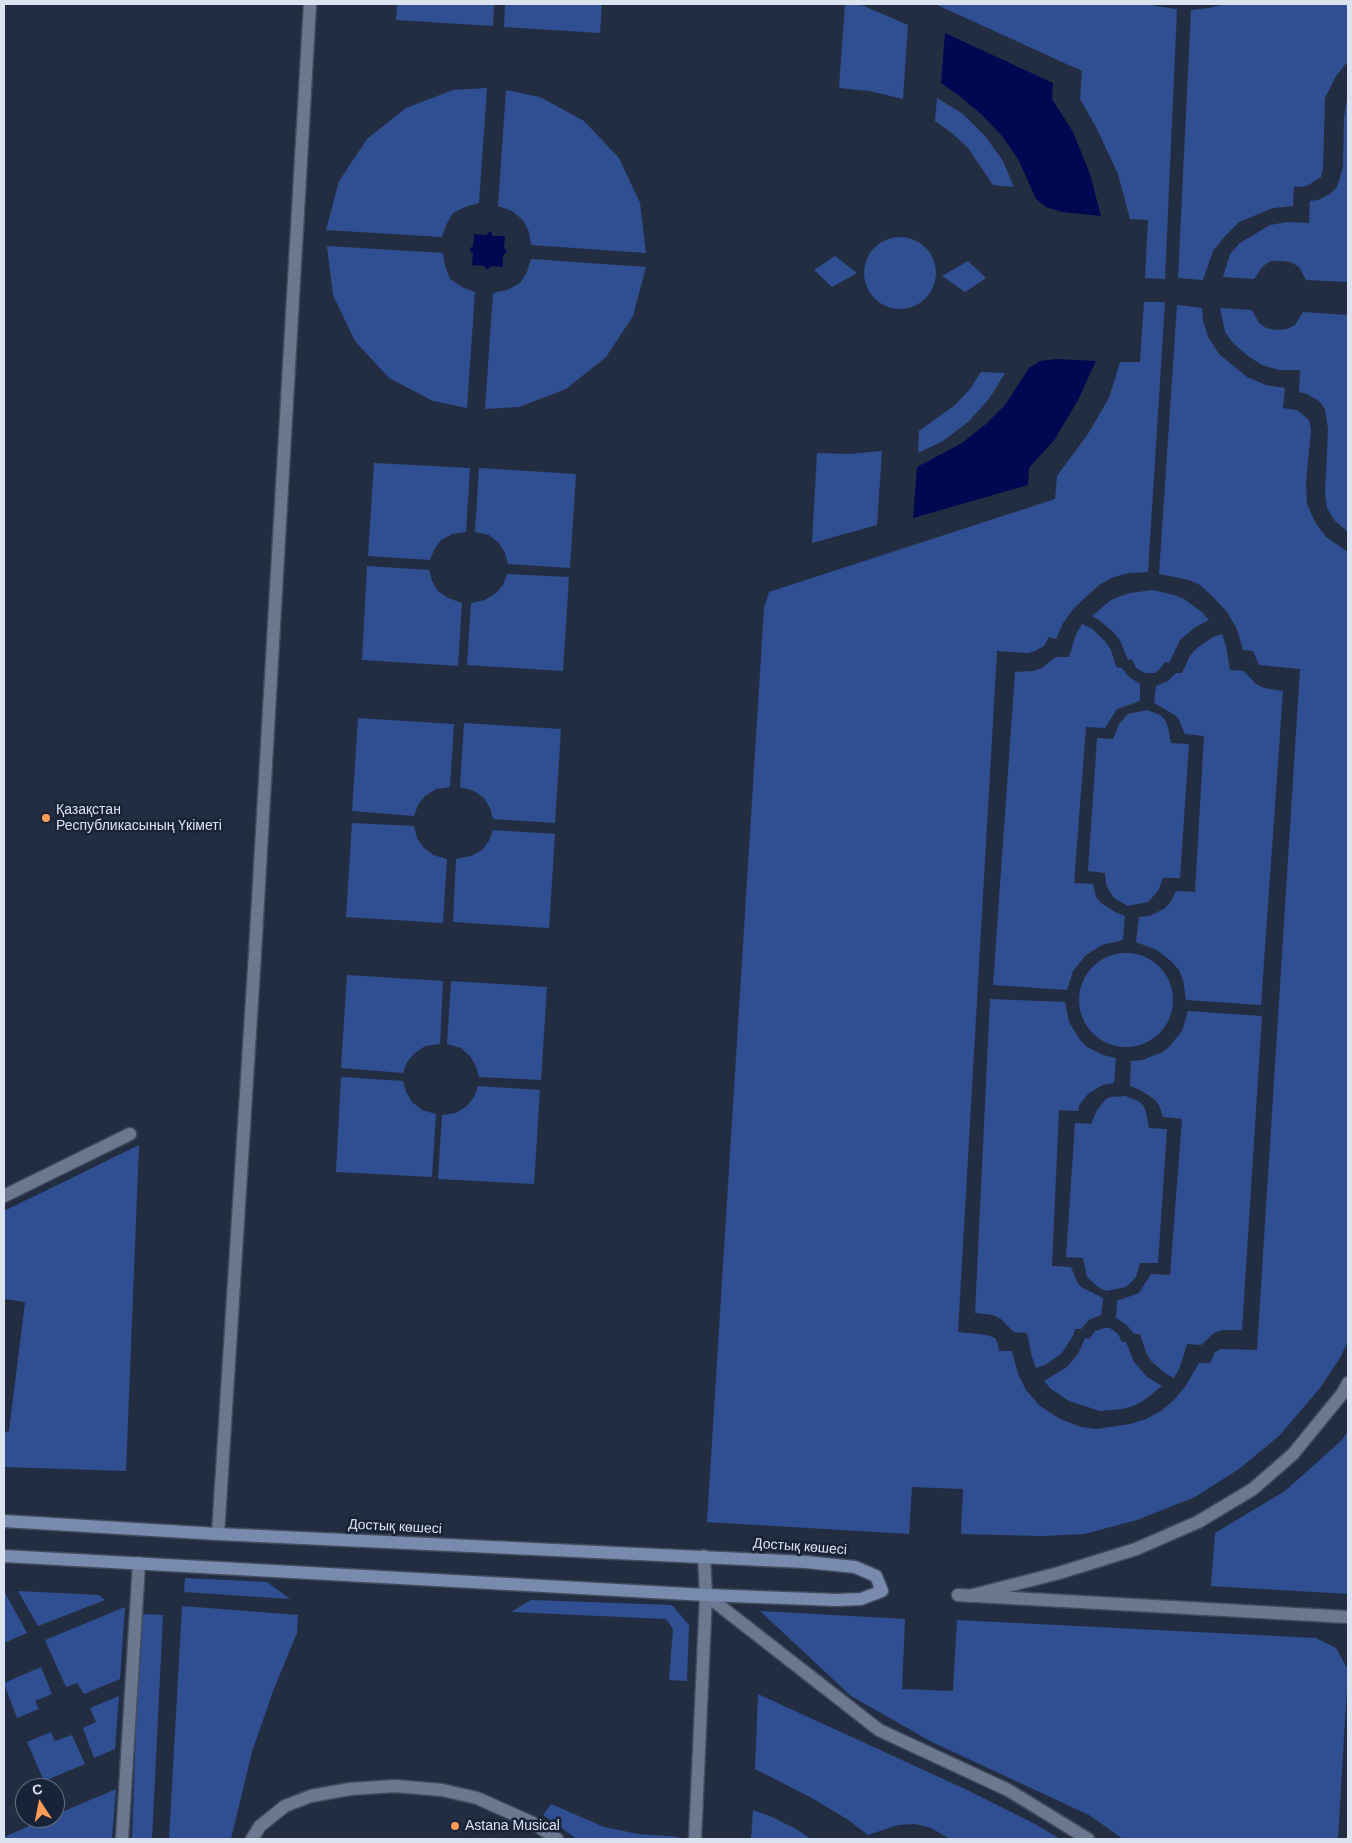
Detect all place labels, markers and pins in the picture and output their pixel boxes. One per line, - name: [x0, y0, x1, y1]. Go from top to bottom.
- place label: Қазақстан Республикасының Үкіметі: [56, 802, 222, 834]
- marker: Қазақстан Республикасының Үкіметі: [40, 812, 52, 824]
- place label: Astana Musical: [465, 1818, 560, 1834]
- marker: Astana Musical: [449, 1820, 461, 1832]

